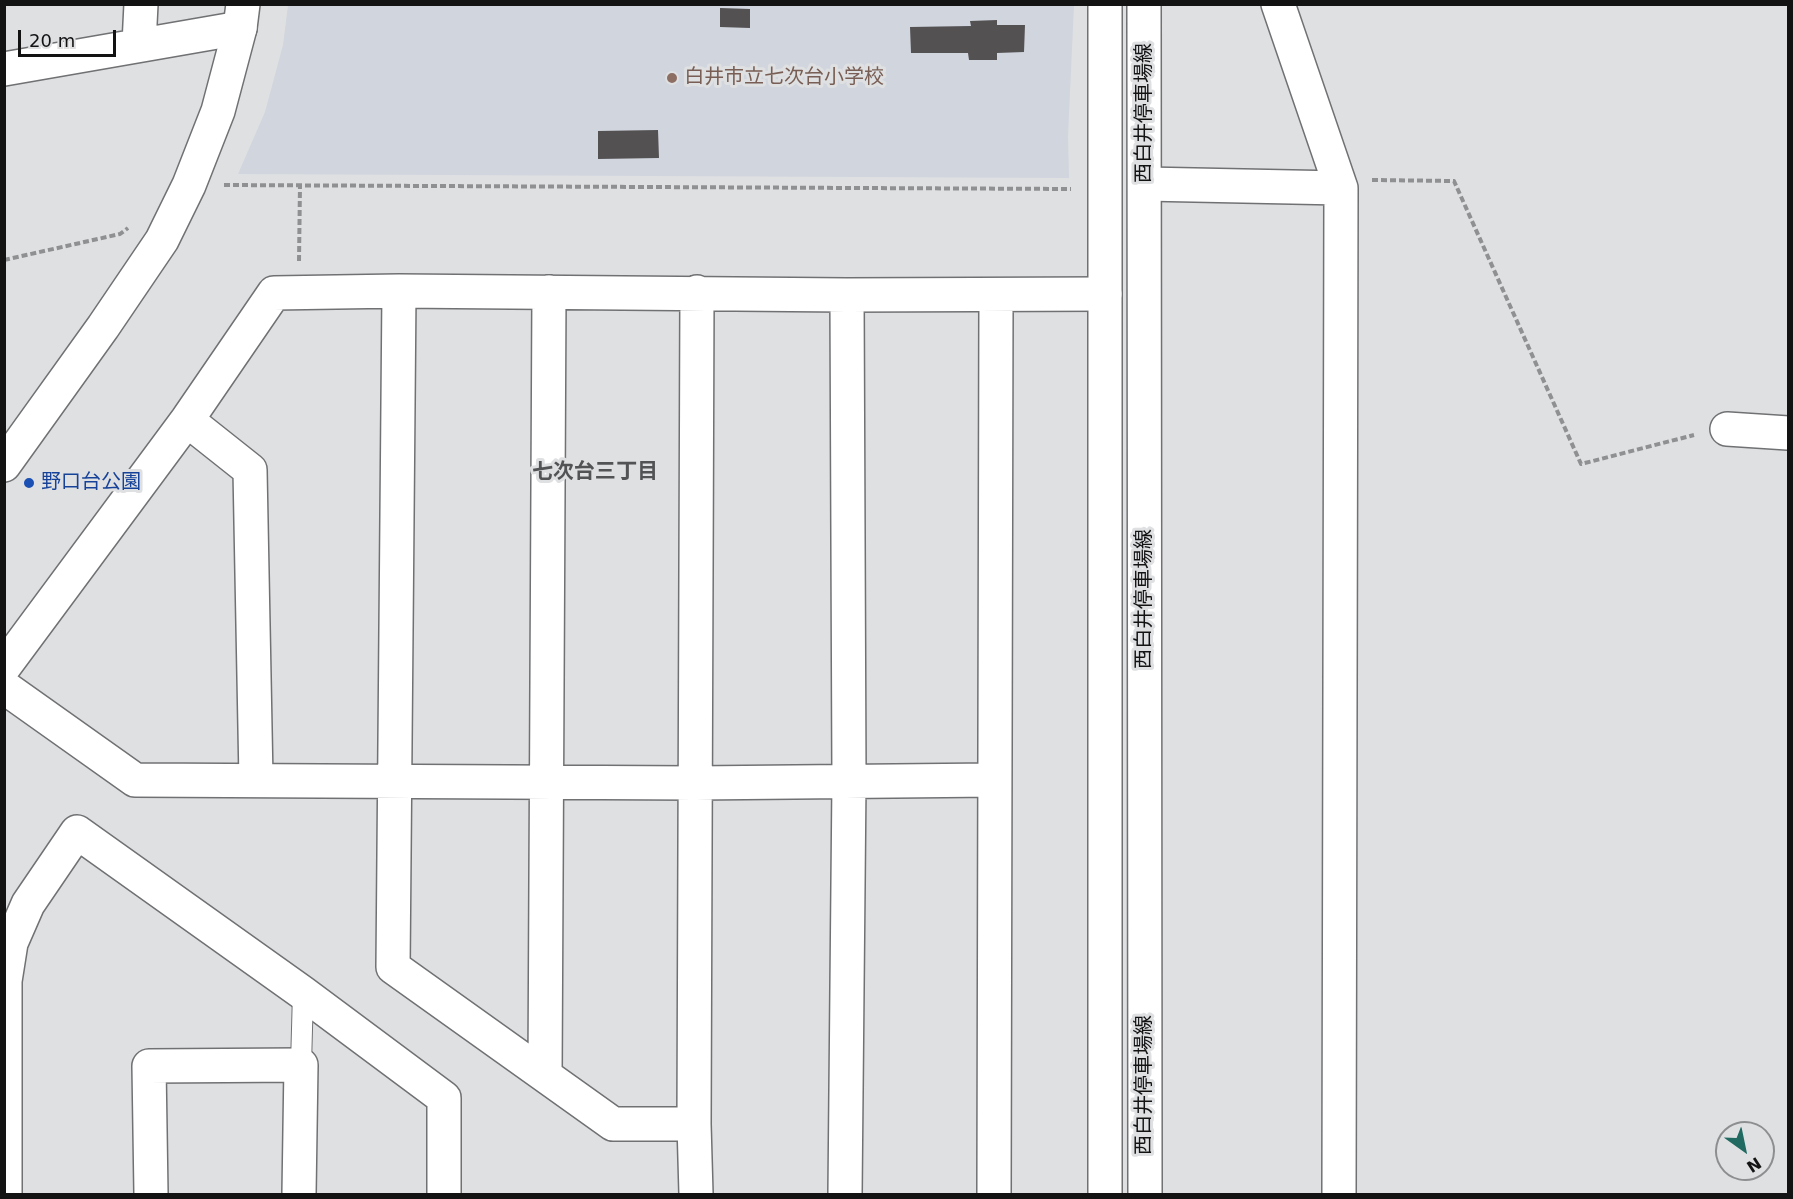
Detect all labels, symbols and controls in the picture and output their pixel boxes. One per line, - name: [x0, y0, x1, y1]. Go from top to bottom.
- scale bar: [21, 18, 118, 56]
- text: 20 m: [29, 30, 75, 51]
- street label: 西白井停車場線: [1133, 43, 1157, 183]
- place label: 白井市立七次台小学校: [684, 66, 884, 90]
- marker: 白井市立七次台小学校: [665, 71, 679, 85]
- district label: 七次台三丁目: [532, 460, 658, 486]
- place label: 野口台公園: [41, 471, 141, 495]
- marker: 野口台公園: [22, 476, 36, 490]
- street label: 西白井停車場線: [1133, 529, 1157, 669]
- street label: 西白井停車場線: [1133, 1015, 1157, 1155]
- north arrow: [1715, 1121, 1775, 1181]
- text: N: [1743, 1153, 1765, 1176]

